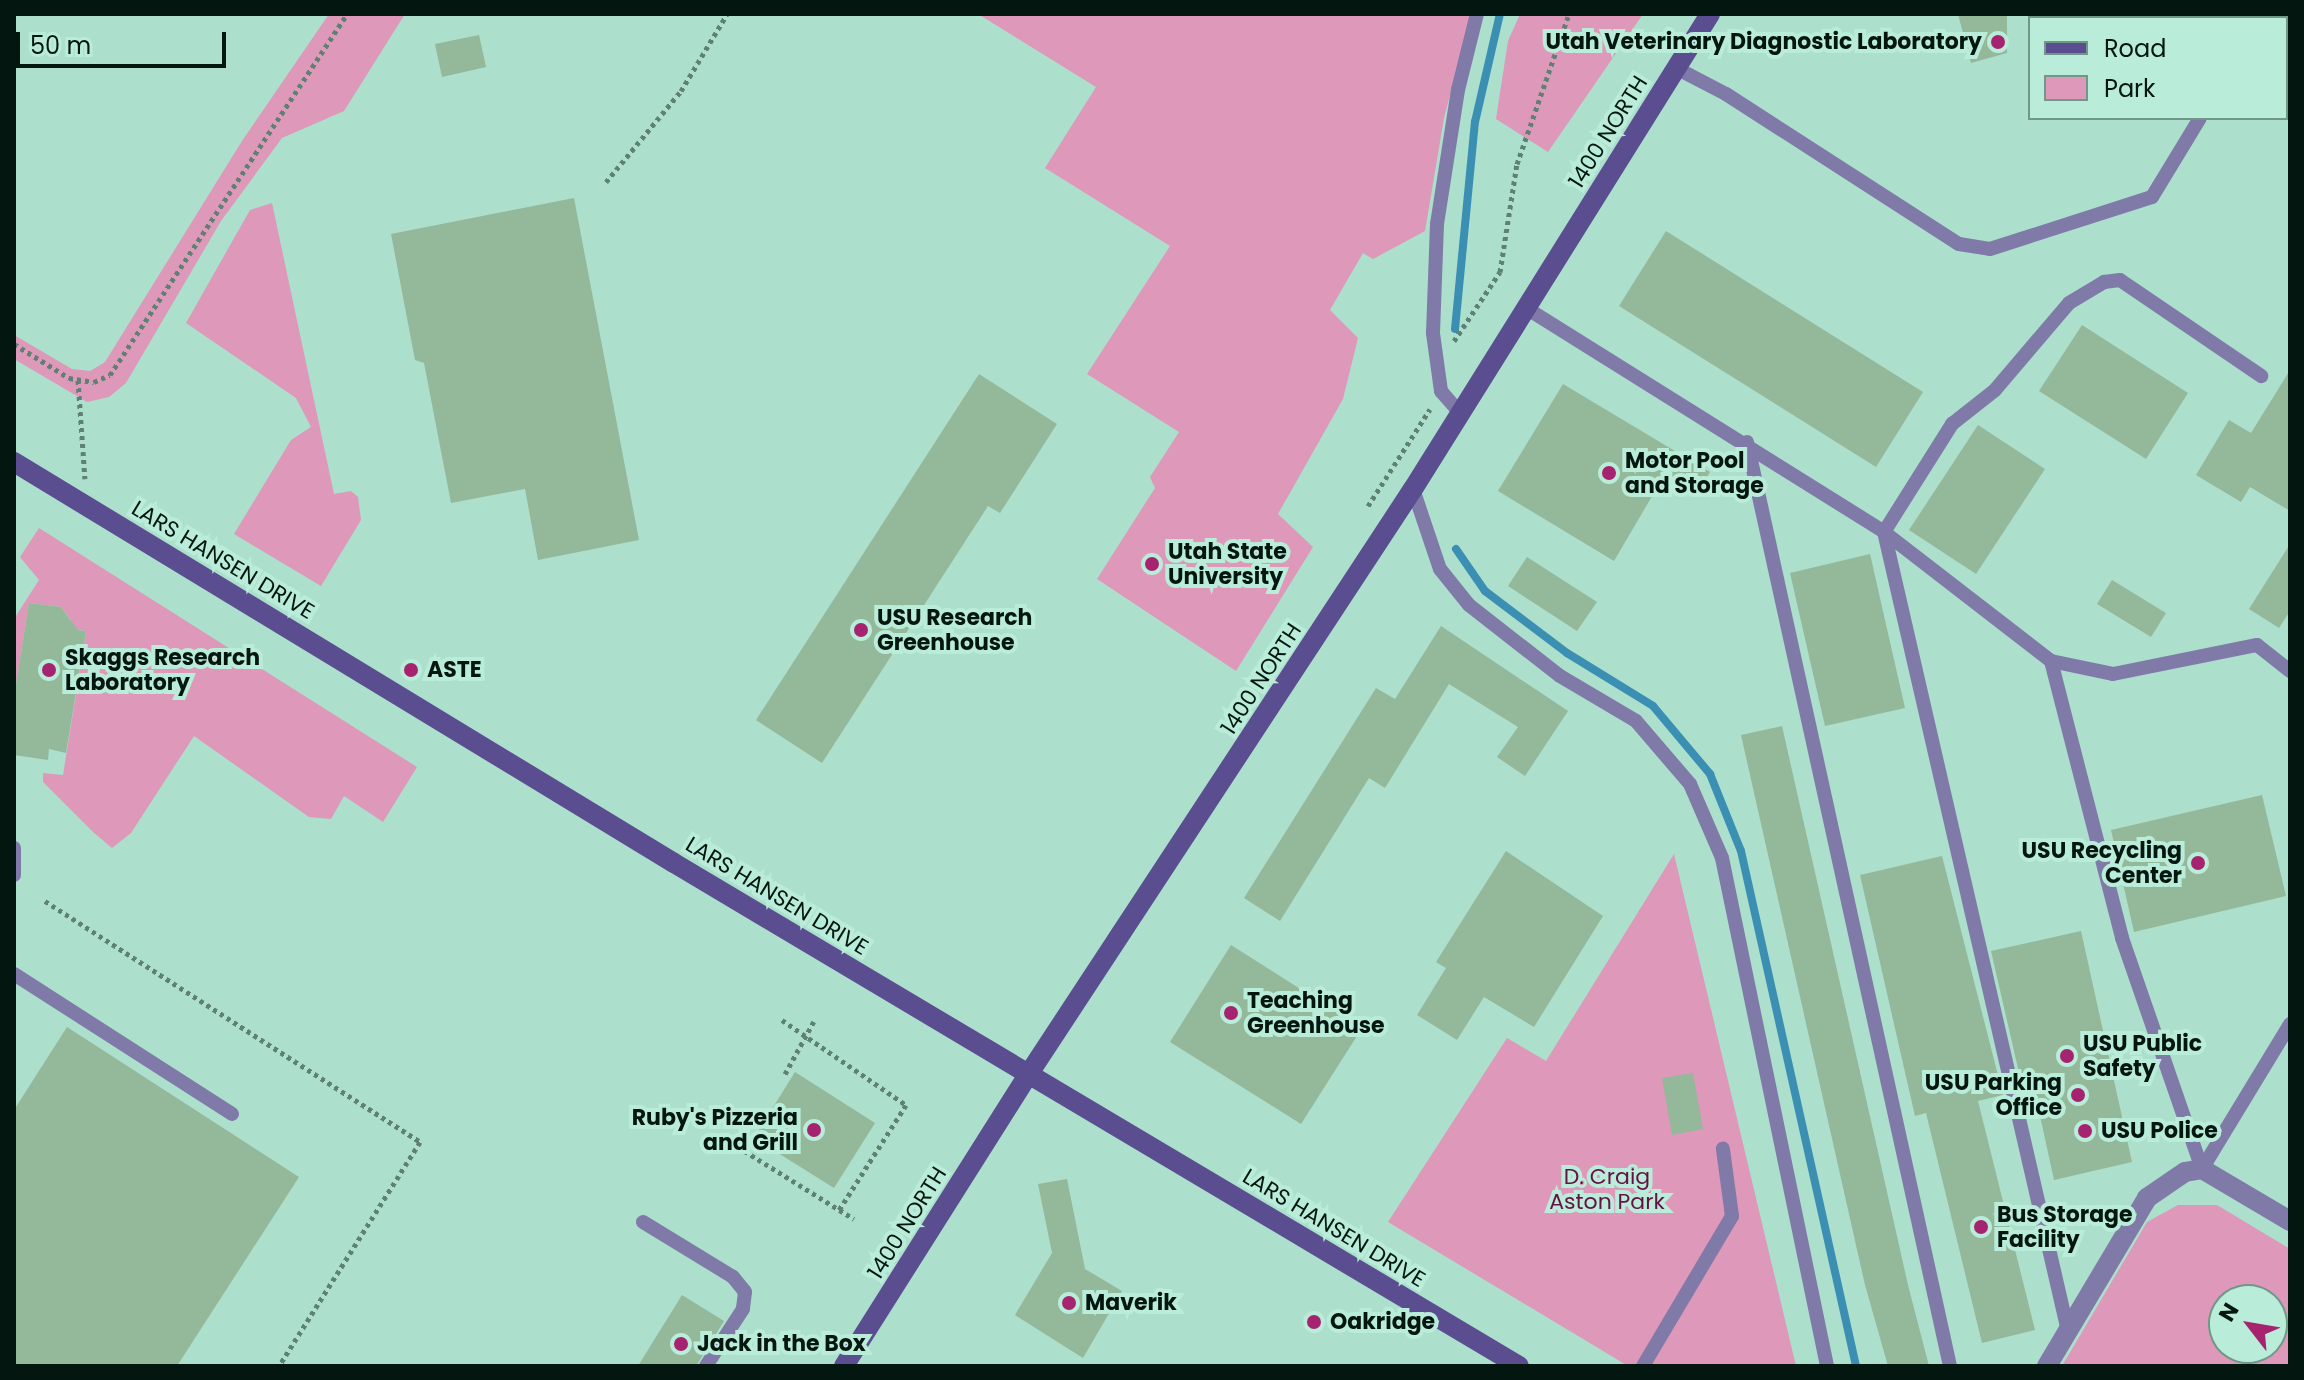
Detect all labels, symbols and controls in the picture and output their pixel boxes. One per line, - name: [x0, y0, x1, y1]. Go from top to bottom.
- scale bar: [20, 16, 230, 66]
- legend: [2028, 16, 2288, 120]
- text: 50 m: [30, 29, 91, 62]
- place label: Utah Veterinary Diagnostic Laboratory: [1545, 29, 1982, 55]
- text: Road: [2104, 32, 2166, 65]
- marker: Utah Veterinary Diagnostic Laboratory: [1989, 33, 2007, 51]
- street label: 1400 NORTH: [1563, 71, 1653, 193]
- text: Park: [2104, 72, 2155, 105]
- place label: Motor Pool and Storage: [1625, 447, 1764, 498]
- marker: Motor Pool and Storage: [1600, 464, 1618, 482]
- street label: LARS HANSEN DRIVE: [127, 495, 319, 625]
- place label: Utah State University: [1168, 538, 1287, 590]
- marker: Utah State University: [1143, 555, 1161, 573]
- place label: USU Research Greenhouse: [877, 604, 1032, 656]
- street label: 1400 NORTH: [1215, 618, 1307, 740]
- marker: USU Research Greenhouse: [852, 621, 870, 639]
- place label: Skaggs Research Laboratory: [65, 644, 260, 696]
- place label: ASTE: [427, 657, 482, 683]
- marker: Skaggs Research Laboratory: [40, 661, 58, 679]
- marker: ASTE: [402, 661, 420, 679]
- street label: LARS HANSEN DRIVE: [681, 831, 873, 961]
- place label: USU Recycling Center: [2022, 837, 2182, 888]
- marker: USU Recycling Center: [2189, 854, 2207, 872]
- place label: Teaching Greenhouse: [1247, 987, 1385, 1038]
- marker: Teaching Greenhouse: [1222, 1004, 1240, 1022]
- place label: USU Public Safety: [2083, 1030, 2202, 1082]
- marker: USU Public Safety: [2058, 1047, 2076, 1065]
- place label: USU Parking Office: [1925, 1069, 2062, 1120]
- marker: USU Parking Office: [2069, 1086, 2087, 1104]
- place label: Ruby's Pizzeria and Grill: [632, 1104, 798, 1156]
- place label: USU Police: [2101, 1118, 2218, 1144]
- marker: Ruby's Pizzeria and Grill: [805, 1121, 823, 1139]
- marker: USU Police: [2076, 1122, 2094, 1140]
- street label: 1400 NORTH: [862, 1162, 952, 1284]
- street label: LARS HANSEN DRIVE: [1238, 1163, 1430, 1293]
- park label: D. Craig Aston Park: [1549, 1163, 1665, 1214]
- place label: Bus Storage Facility: [1997, 1201, 2133, 1252]
- marker: Bus Storage Facility: [1972, 1218, 1990, 1236]
- north arrow: [2208, 1284, 2288, 1364]
- place label: Maverik: [1085, 1290, 1177, 1316]
- marker: Maverik: [1060, 1294, 1078, 1312]
- text: N: [2211, 1297, 2246, 1327]
- place label: Oakridge: [1330, 1309, 1435, 1335]
- marker: Oakridge: [1305, 1313, 1323, 1331]
- place label: Jack in the Box: [697, 1331, 866, 1357]
- marker: Jack in the Box: [672, 1335, 690, 1353]

